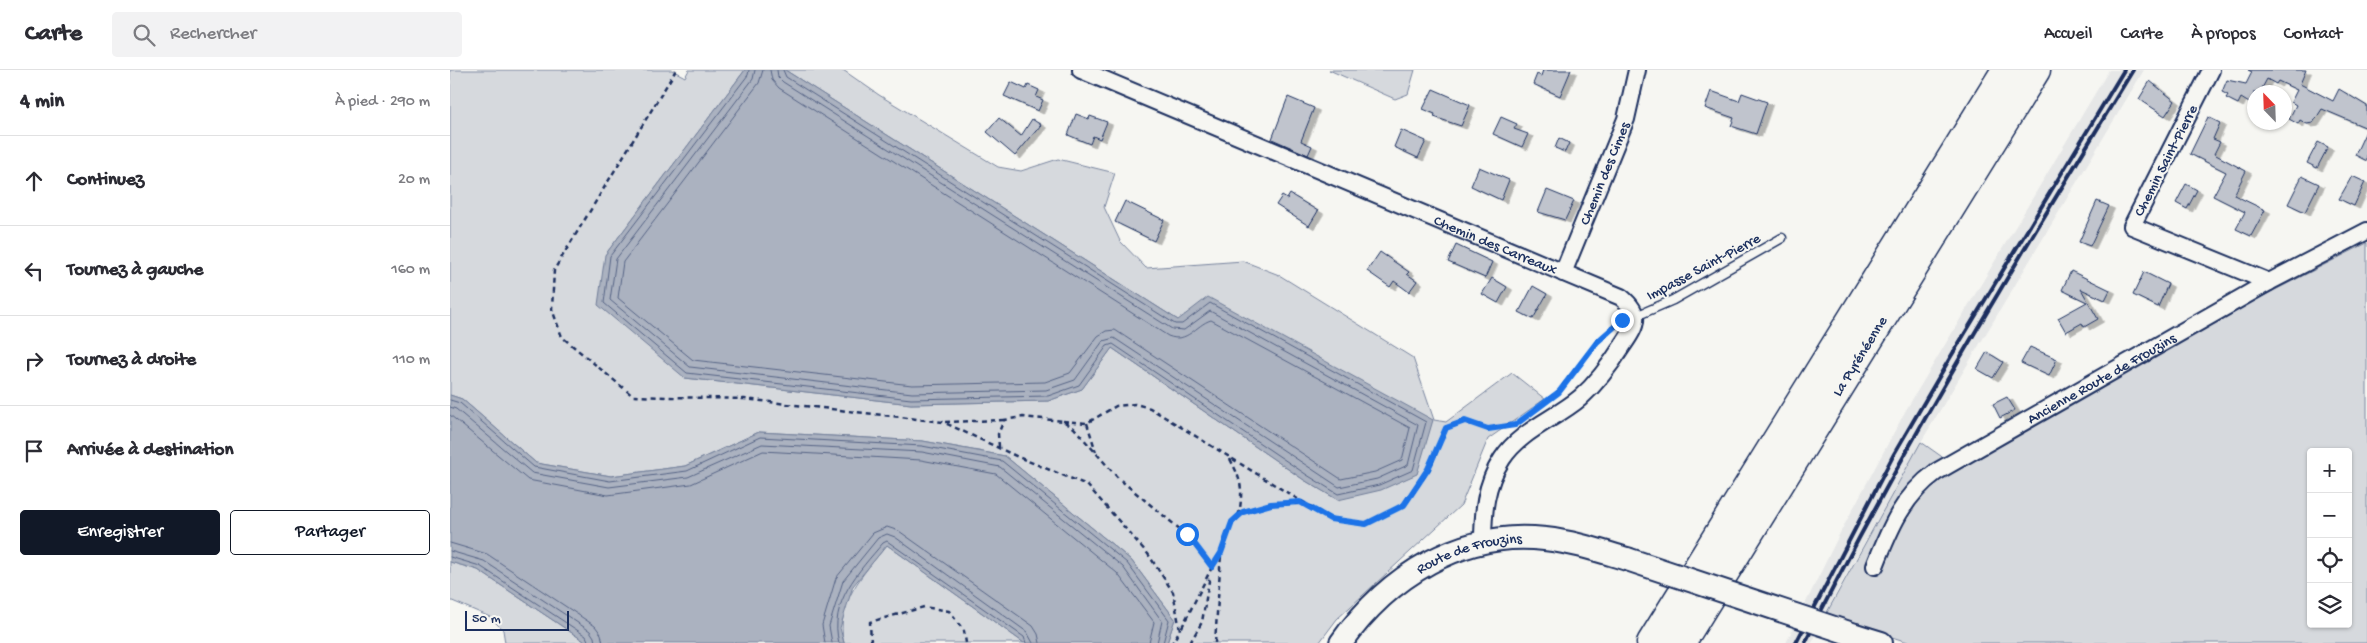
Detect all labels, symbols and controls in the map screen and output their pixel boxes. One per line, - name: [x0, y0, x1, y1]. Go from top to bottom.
- search box: [112, 12, 462, 57]
- text: Carte: [25, 20, 82, 49]
- icon: search: [130, 21, 158, 49]
- text: Rechercher: [170, 23, 256, 46]
- text: Accueil: [2044, 24, 2092, 45]
- text: Carte: [2120, 24, 2163, 45]
- text: À propos: [2191, 24, 2256, 45]
- text: Contact: [2284, 24, 2342, 45]
- north arrow: [2247, 85, 2292, 130]
- text: 4 min: [20, 90, 64, 115]
- text: À pied · 290 m: [335, 93, 430, 112]
- street label: Chemin Saint-Pierre: [2131, 102, 2203, 220]
- street label: Chemin des Cimes: [1577, 119, 1635, 228]
- icon: ahead: [20, 167, 48, 195]
- text: Continuez: [67, 169, 144, 192]
- text: 20 m: [398, 171, 430, 190]
- street label: Chemin des Carreaux: [1431, 212, 1560, 280]
- street label: Impasse Saint-Pierre: [1644, 230, 1764, 305]
- icon: left: [20, 257, 48, 285]
- text: Tournez à gauche: [67, 259, 203, 282]
- text: 160 m: [391, 261, 430, 280]
- route end: [1611, 309, 1634, 332]
- street label: La Pyrénéenne: [1829, 313, 1892, 400]
- street label: Ancienne Route de Frouzins: [2025, 330, 2180, 429]
- icon: right: [20, 347, 48, 375]
- text: Tournez à droite: [67, 349, 196, 372]
- text: 110 m: [393, 351, 430, 370]
- icon: arrive: [20, 437, 48, 465]
- text: Arrivée à destination: [67, 439, 233, 462]
- map controls: [2307, 448, 2352, 628]
- button: +: [2307, 448, 2352, 493]
- button: −: [2307, 493, 2352, 538]
- button: Enregistrer: [20, 510, 220, 555]
- button: Partager: [230, 510, 430, 555]
- route start: [1176, 523, 1199, 546]
- street label: Route de Frouzins: [1414, 531, 1523, 579]
- button: locate: [2307, 538, 2352, 583]
- button: layers: [2307, 583, 2352, 628]
- scale bar: [465, 608, 569, 631]
- text: 50 m: [472, 611, 501, 628]

